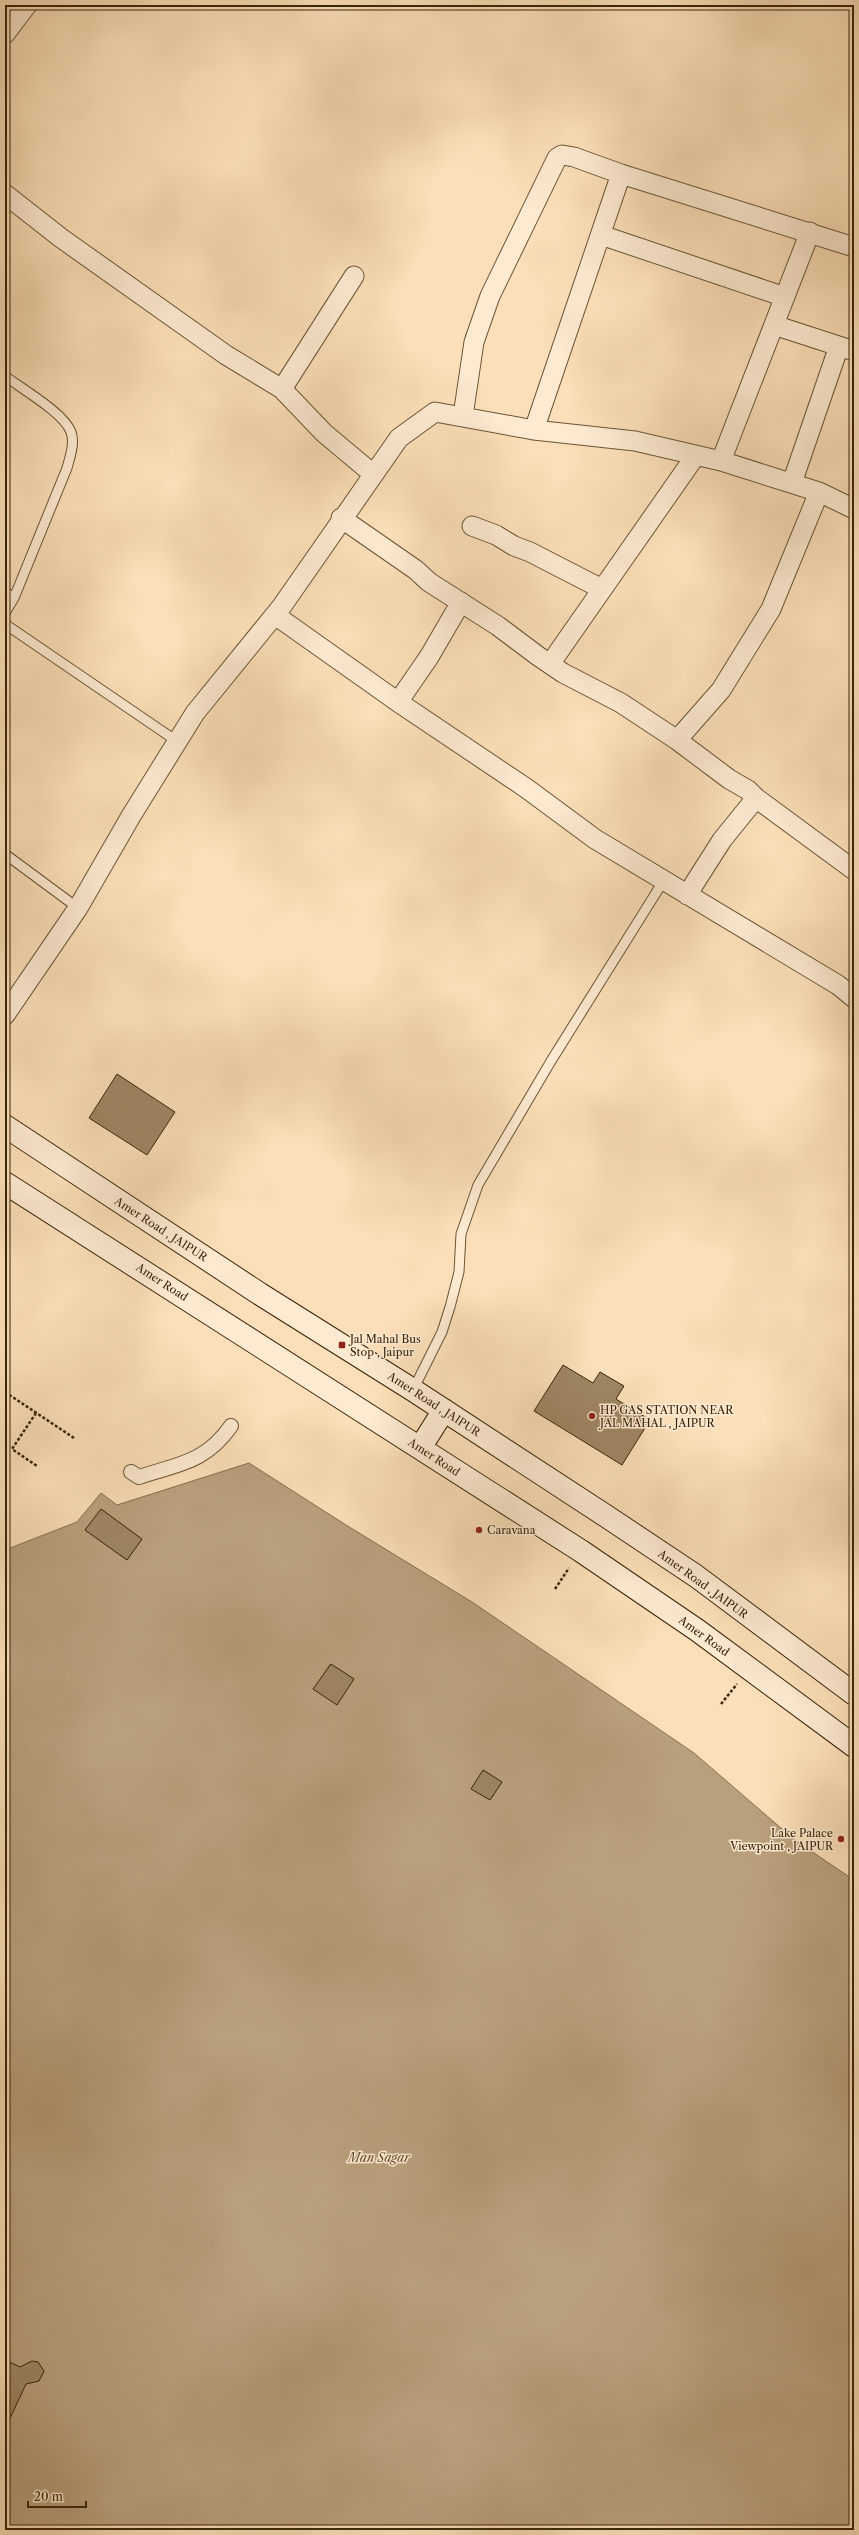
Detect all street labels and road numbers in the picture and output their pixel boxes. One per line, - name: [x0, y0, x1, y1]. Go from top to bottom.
- street label: Amer Road , JAIPUR: [111, 1193, 211, 1265]
- street label: Amer Road: [133, 1259, 191, 1304]
- street label: Amer Road , JAIPUR: [384, 1368, 484, 1440]
- street label: Amer Road: [405, 1434, 463, 1479]
- street label: Amer Road , JAIPUR: [654, 1546, 752, 1622]
- street label: Amer Road: [675, 1612, 732, 1659]

